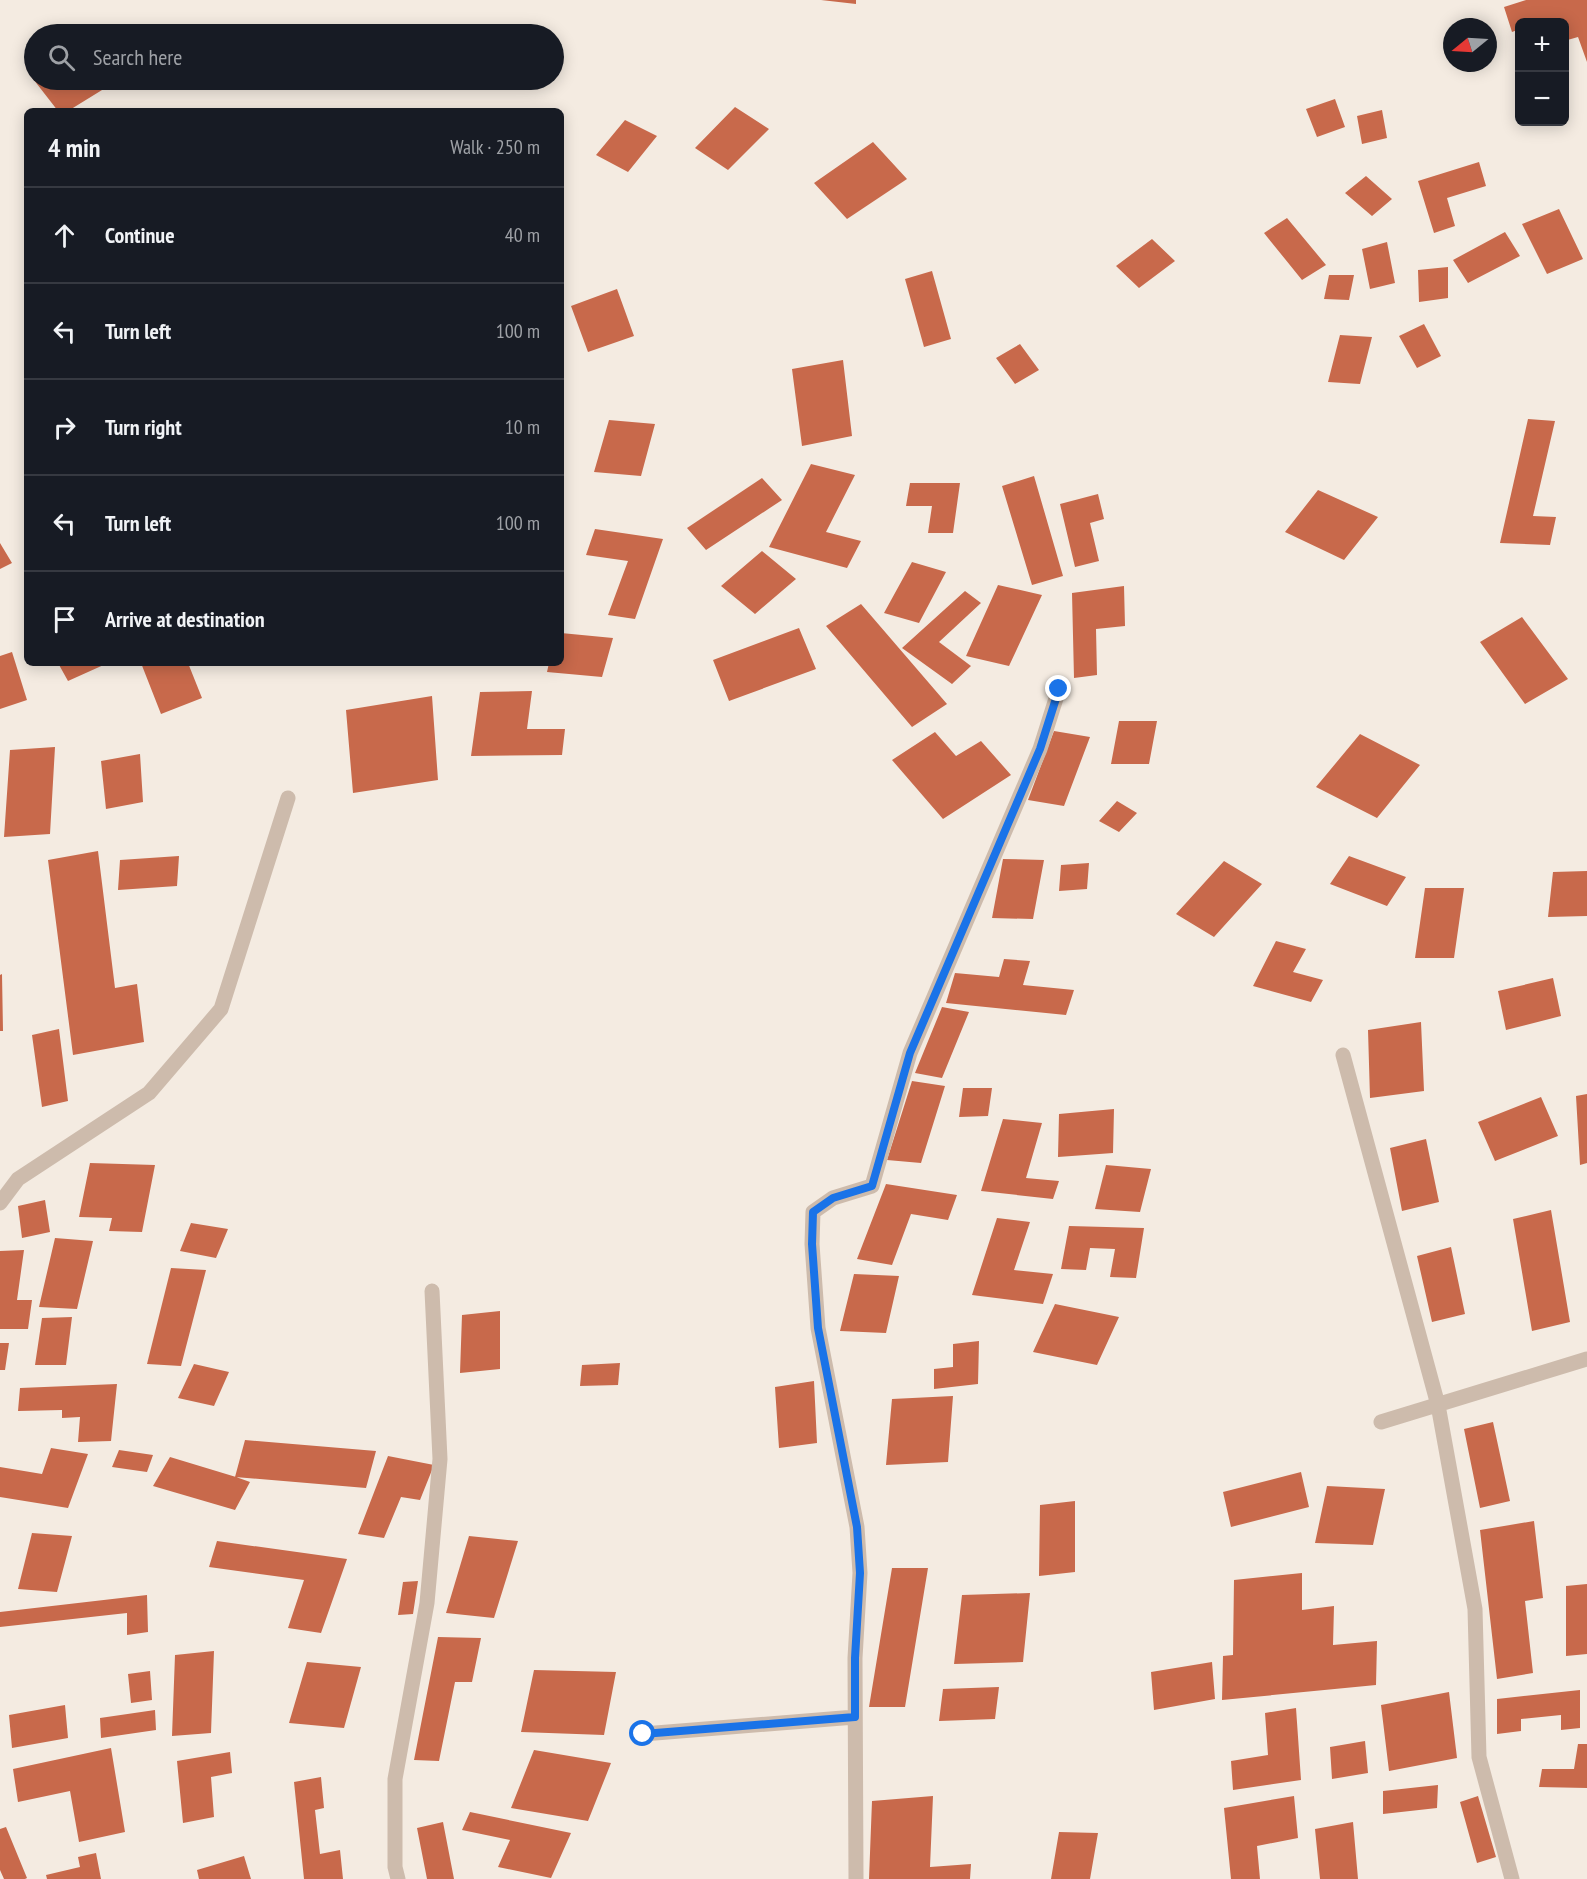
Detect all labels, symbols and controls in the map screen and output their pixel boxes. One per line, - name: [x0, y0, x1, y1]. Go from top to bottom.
- north arrow: [1443, 18, 1497, 72]
- map controls: [1515, 18, 1569, 126]
- button: +: [1515, 18, 1569, 72]
- search box: [24, 24, 564, 90]
- icon: search: [45, 41, 78, 74]
- text: Search here: [93, 43, 182, 71]
- button: −: [1515, 72, 1569, 126]
- text: 4 min: [48, 131, 101, 164]
- text: Walk · 250 m: [450, 134, 540, 160]
- icon: ahead: [48, 219, 81, 252]
- text: Continue: [105, 221, 175, 249]
- text: 40 m: [505, 222, 540, 248]
- icon: left: [48, 315, 81, 348]
- text: Turn left: [105, 317, 171, 345]
- text: 100 m: [496, 318, 540, 344]
- icon: right: [48, 411, 81, 444]
- text: Turn right: [105, 413, 182, 441]
- text: 10 m: [505, 414, 540, 440]
- icon: left: [48, 507, 81, 540]
- text: Turn left: [105, 509, 171, 537]
- text: 100 m: [496, 510, 540, 536]
- icon: arrive: [48, 603, 81, 636]
- text: Arrive at destination: [105, 605, 265, 633]
- route end: [1045, 675, 1071, 701]
- route start: [629, 1720, 655, 1746]

